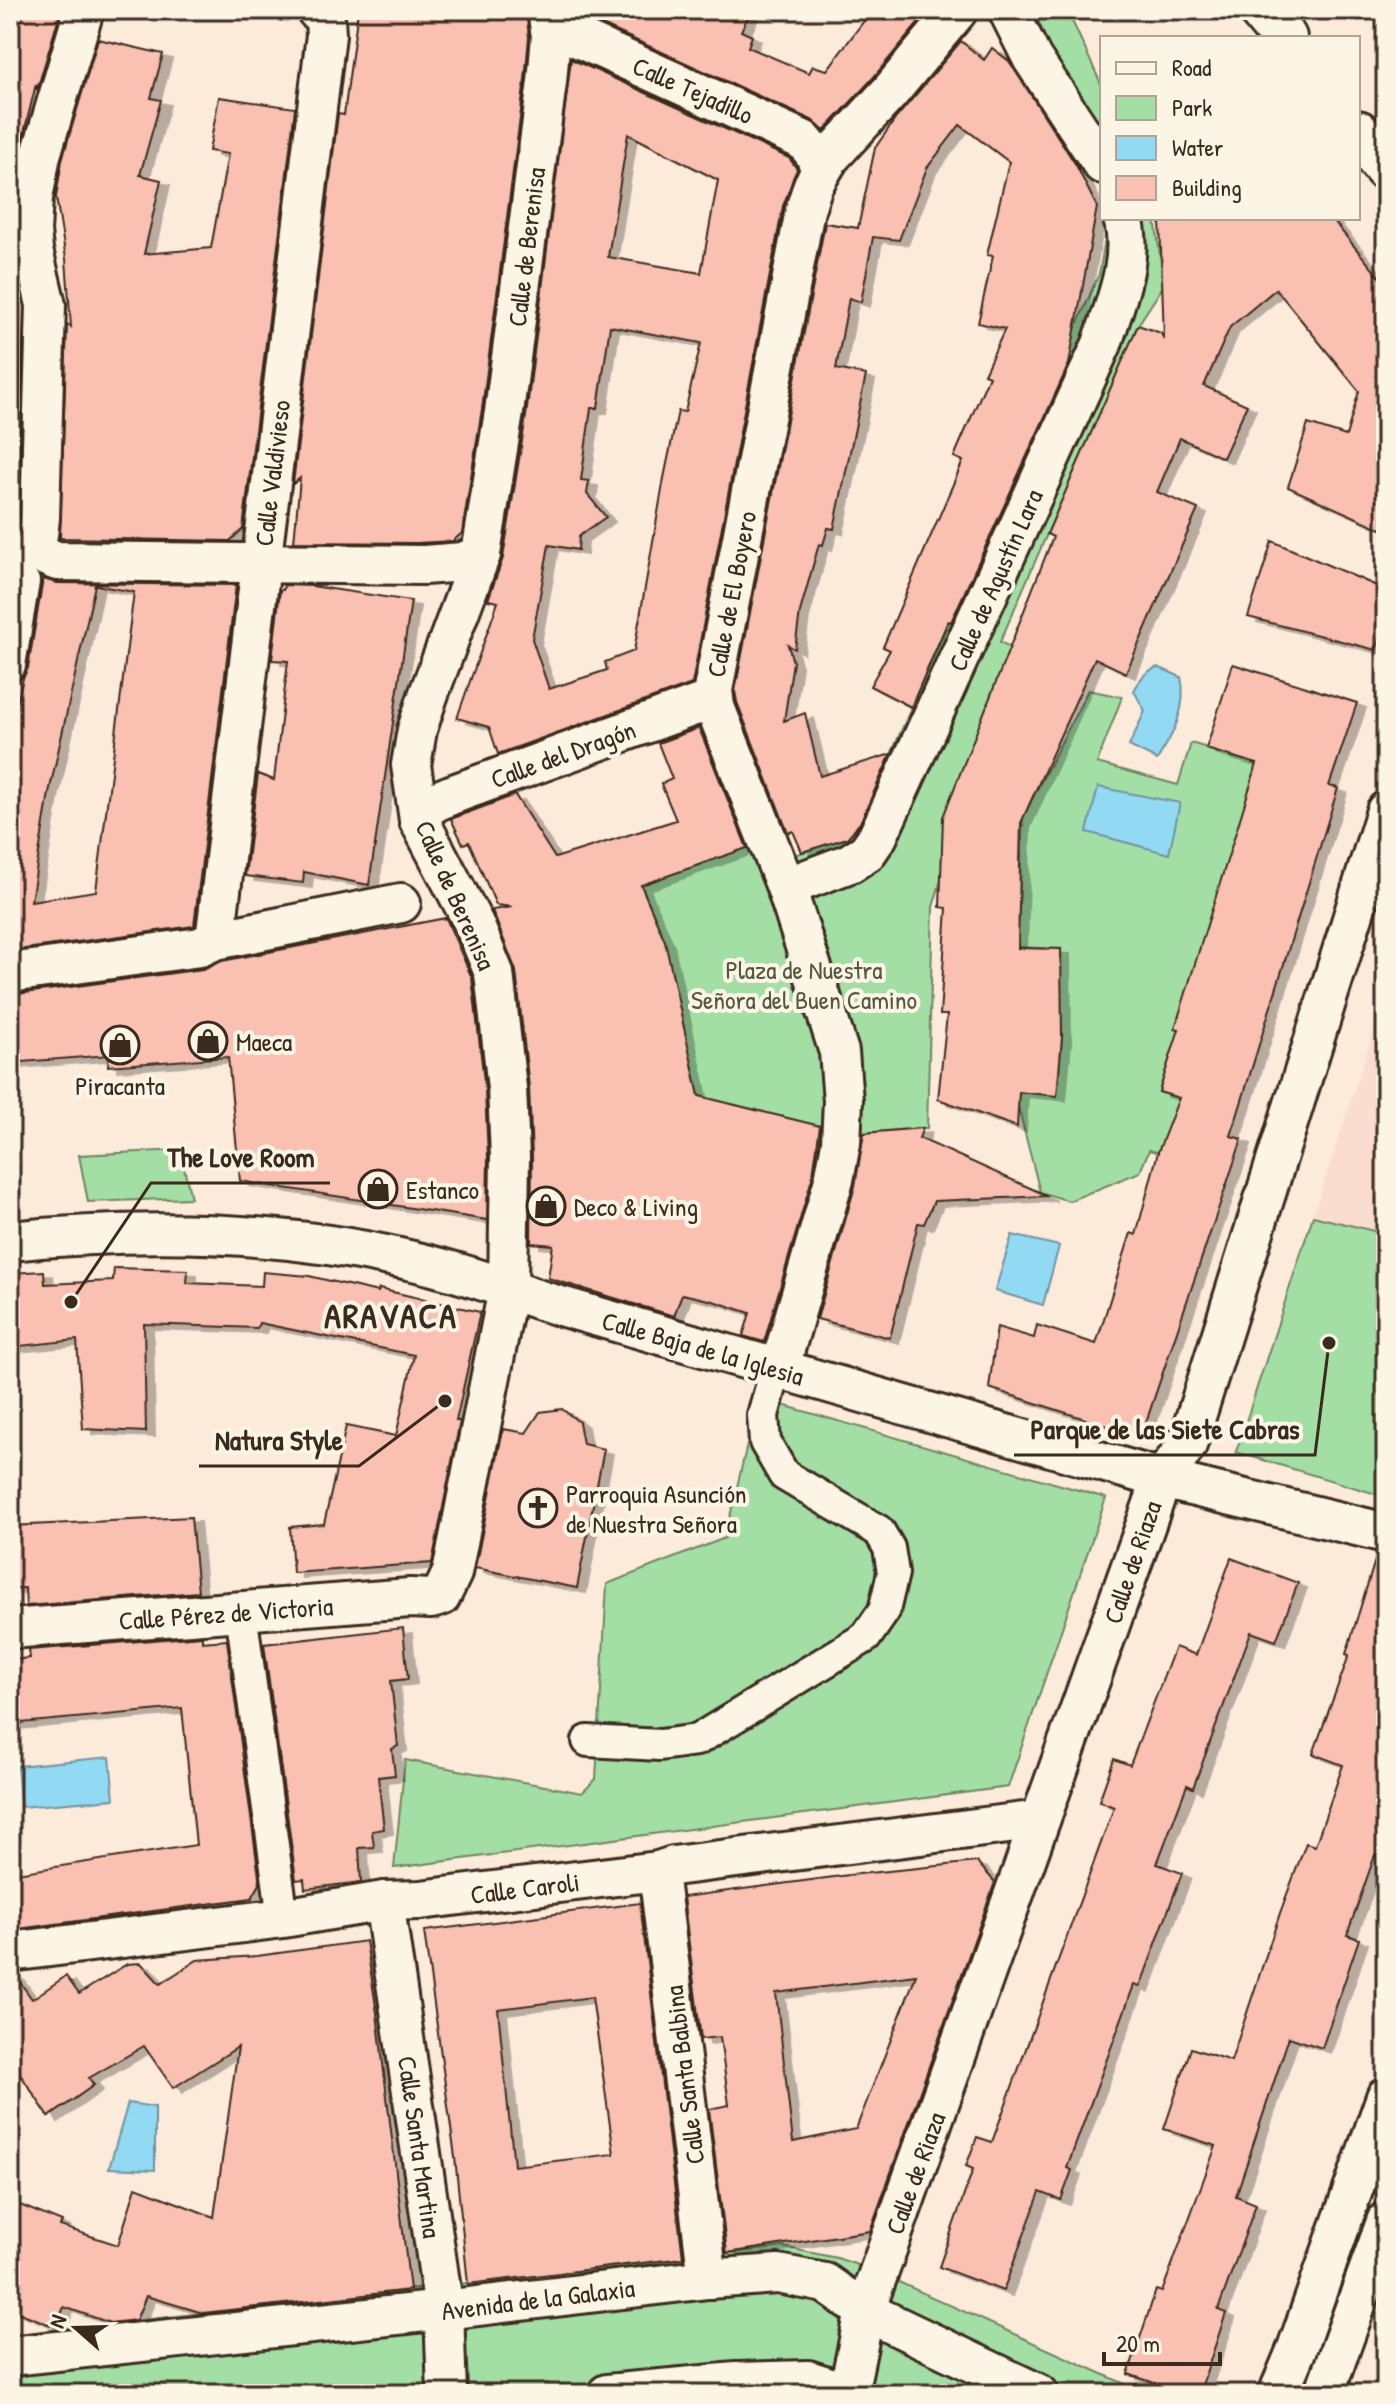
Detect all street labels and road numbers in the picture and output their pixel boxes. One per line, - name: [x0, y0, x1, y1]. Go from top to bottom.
- street label: Calle Tejadillo: [627, 48, 759, 132]
- street label: Calle de Berenisa: [499, 165, 553, 329]
- street label: Calle Valdivieso: [246, 398, 298, 548]
- street label: Calle de Agustín Lara: [939, 483, 1051, 677]
- street label: Calle de El Boyero: [698, 508, 764, 680]
- street label: Calle del Dragón: [486, 712, 640, 796]
- street label: Calle de Berenisa: [407, 815, 505, 975]
- street label: Calle Baja de la Iglesia: [598, 1302, 808, 1394]
- street label: Calle de Riaza: [1095, 1496, 1169, 1628]
- street label: Calle Pérez de Victoria: [118, 1588, 334, 1638]
- street label: Calle Caroli: [468, 1864, 582, 1912]
- street label: Calle Santa Balbina: [656, 1984, 712, 2166]
- street label: Calle Santa Martina: [390, 2054, 450, 2240]
- street label: Calle de Riaza: [877, 2107, 953, 2239]
- street label: Avenida de la Galaxia: [439, 2270, 637, 2328]

